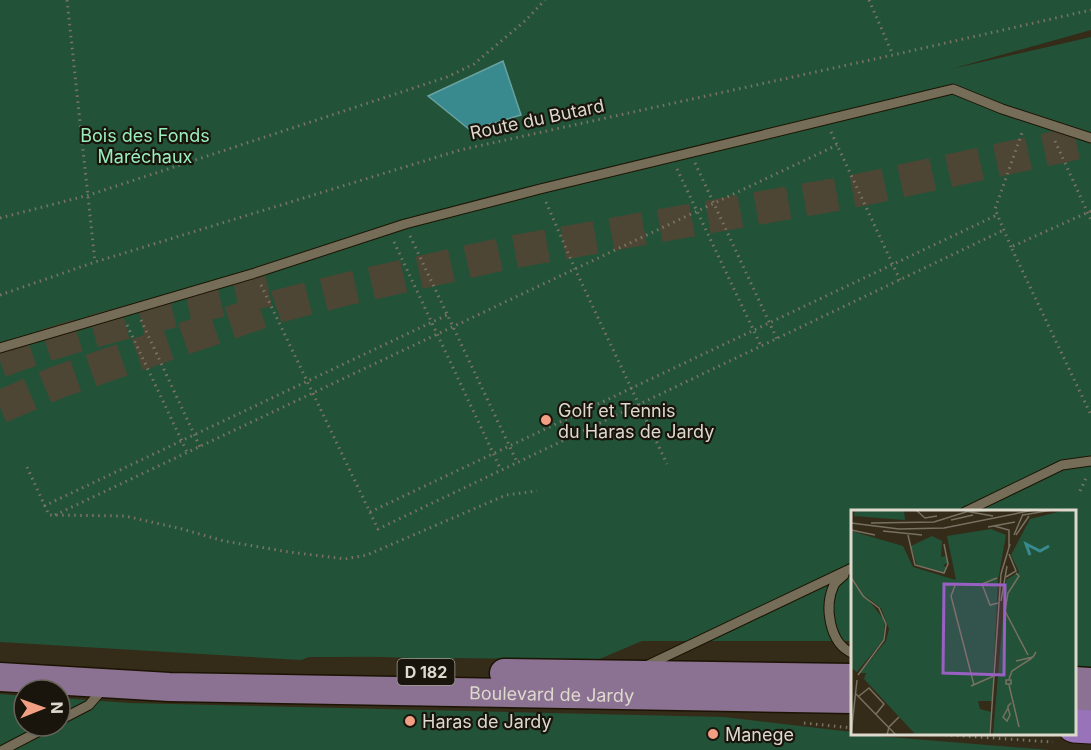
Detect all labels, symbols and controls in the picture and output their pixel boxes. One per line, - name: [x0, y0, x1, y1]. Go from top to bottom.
- street label: Route du Butard: [468, 95, 606, 143]
- park label: Bois des Fonds Maréchaux: [80, 125, 210, 167]
- place label: Golf et Tennis du Haras de Jardy: [558, 400, 714, 442]
- marker: Golf et Tennis du Haras de Jardy: [539, 413, 553, 427]
- inset map: [851, 510, 1076, 735]
- road number: D 182: [398, 659, 454, 685]
- north arrow: [12, 678, 72, 738]
- street label: Boulevard de Jardy: [469, 682, 634, 706]
- text: N: [47, 701, 67, 714]
- place label: Haras de Jardy: [422, 711, 552, 732]
- marker: Haras de Jardy: [403, 714, 417, 728]
- place label: Manege: [725, 724, 794, 745]
- marker: Manege: [706, 727, 720, 741]

